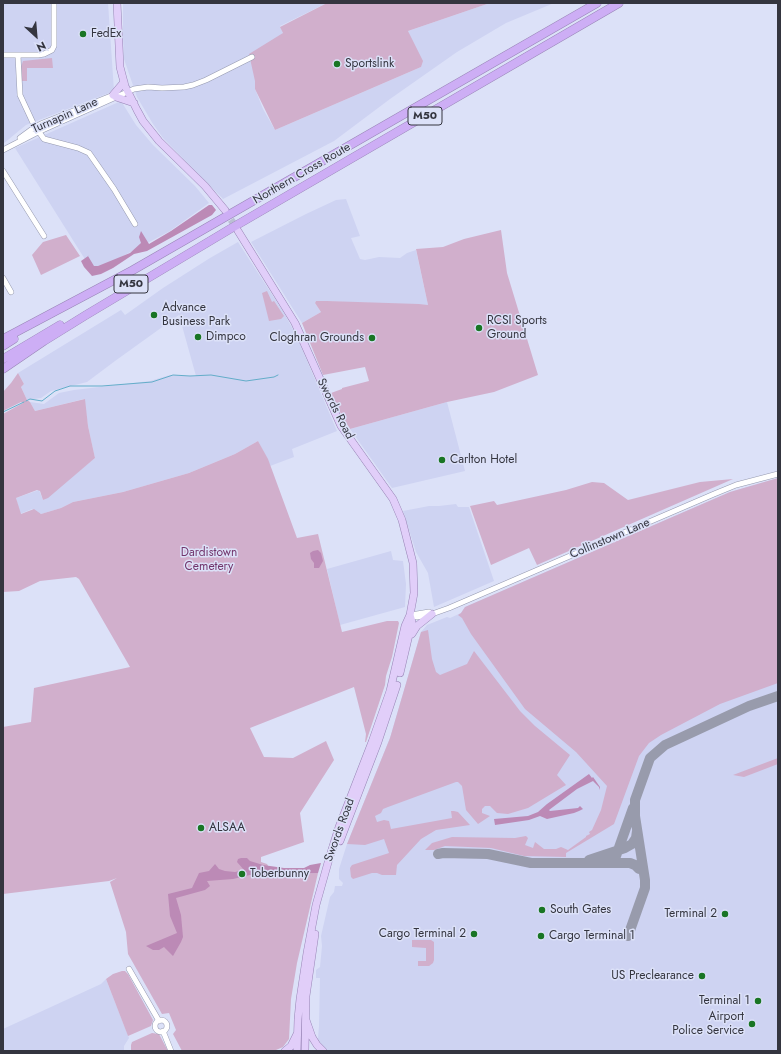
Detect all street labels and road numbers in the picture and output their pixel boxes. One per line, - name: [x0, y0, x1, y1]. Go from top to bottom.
- street label: Turnapin Lane: [30, 95, 100, 137]
- road number: M50: [408, 107, 442, 125]
- street label: Northern Cross Route: [251, 140, 353, 208]
- road number: M50: [114, 275, 148, 293]
- street label: Swords Road: [314, 376, 356, 442]
- street label: Collinstown Lane: [568, 516, 652, 562]
- street label: Swords Road: [322, 796, 358, 864]

